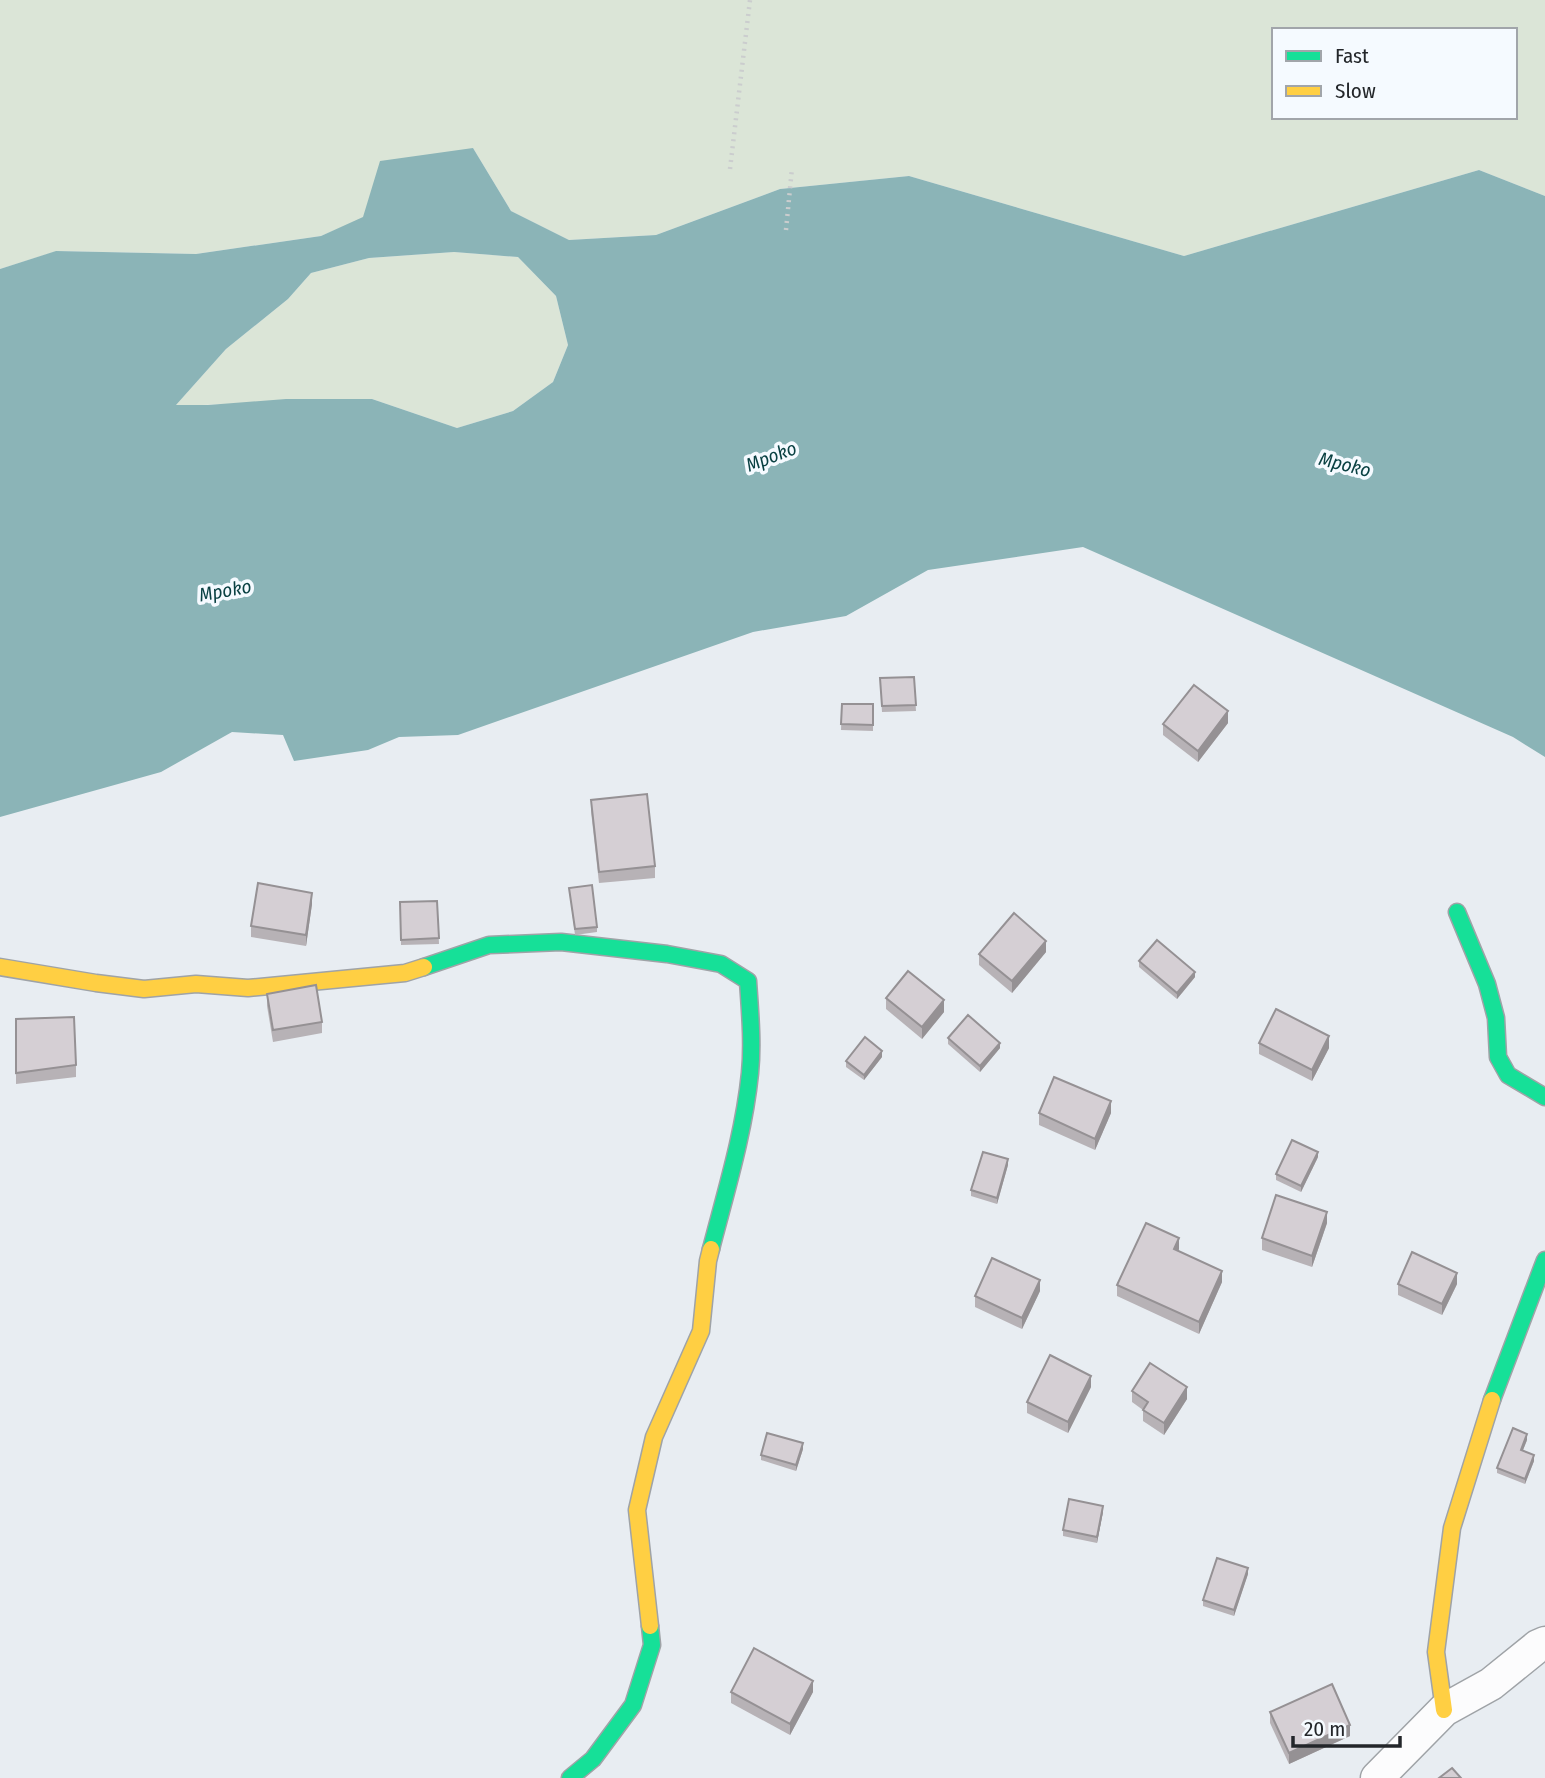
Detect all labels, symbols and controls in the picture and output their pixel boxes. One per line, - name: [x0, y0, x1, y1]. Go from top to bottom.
- legend: [1272, 28, 1517, 119]
- text: Fast: [1335, 43, 1369, 69]
- text: Slow: [1335, 78, 1376, 104]
- water label: Mpoko: [742, 436, 800, 477]
- water label: Mpoko: [1317, 447, 1373, 482]
- water label: Mpoko: [197, 575, 253, 606]
- scale bar: [1293, 1704, 1400, 1748]
- text: 20 m: [1304, 1716, 1345, 1742]

